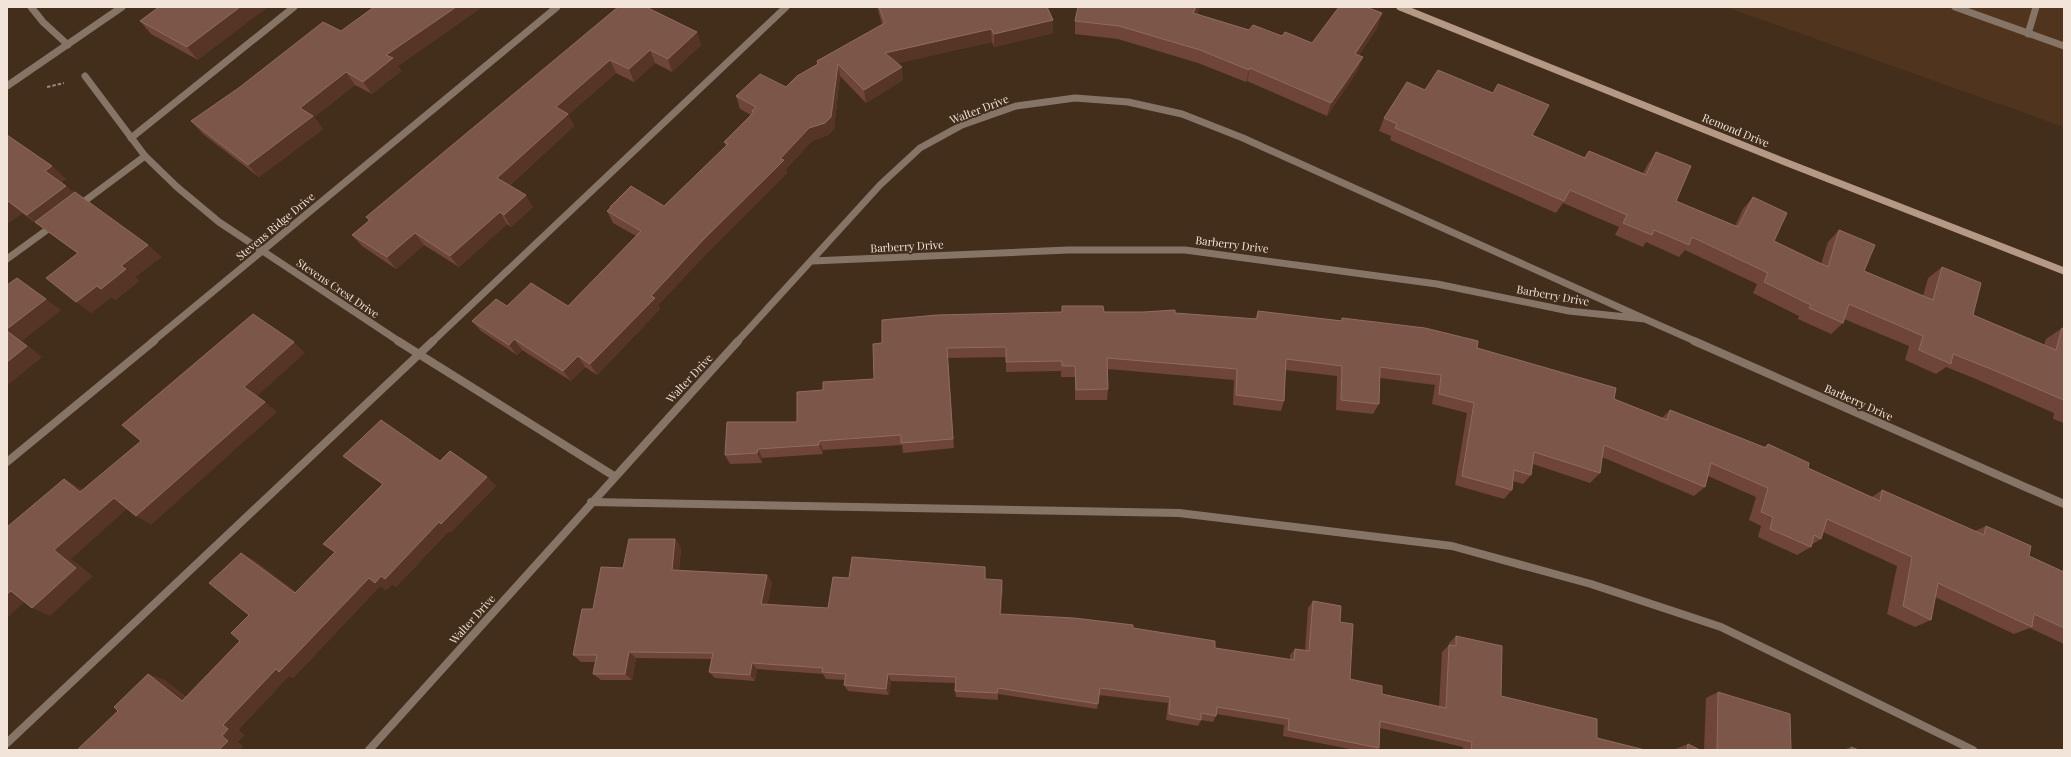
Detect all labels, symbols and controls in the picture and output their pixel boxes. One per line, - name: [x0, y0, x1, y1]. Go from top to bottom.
- street label: Walter Drive: [947, 91, 1011, 127]
- street label: Remond Drive: [1700, 110, 1772, 150]
- street label: Stevens Ridge Drive: [233, 188, 318, 263]
- street label: Barberry Drive: [1195, 232, 1270, 256]
- street label: Barberry Drive: [870, 237, 945, 255]
- street label: Stevens Crest Drive: [294, 255, 383, 321]
- street label: Barberry Drive: [1516, 281, 1591, 309]
- street label: Walter Drive: [662, 350, 716, 406]
- street label: Barberry Drive: [1822, 380, 1896, 424]
- street label: Walter Drive: [445, 591, 499, 648]

